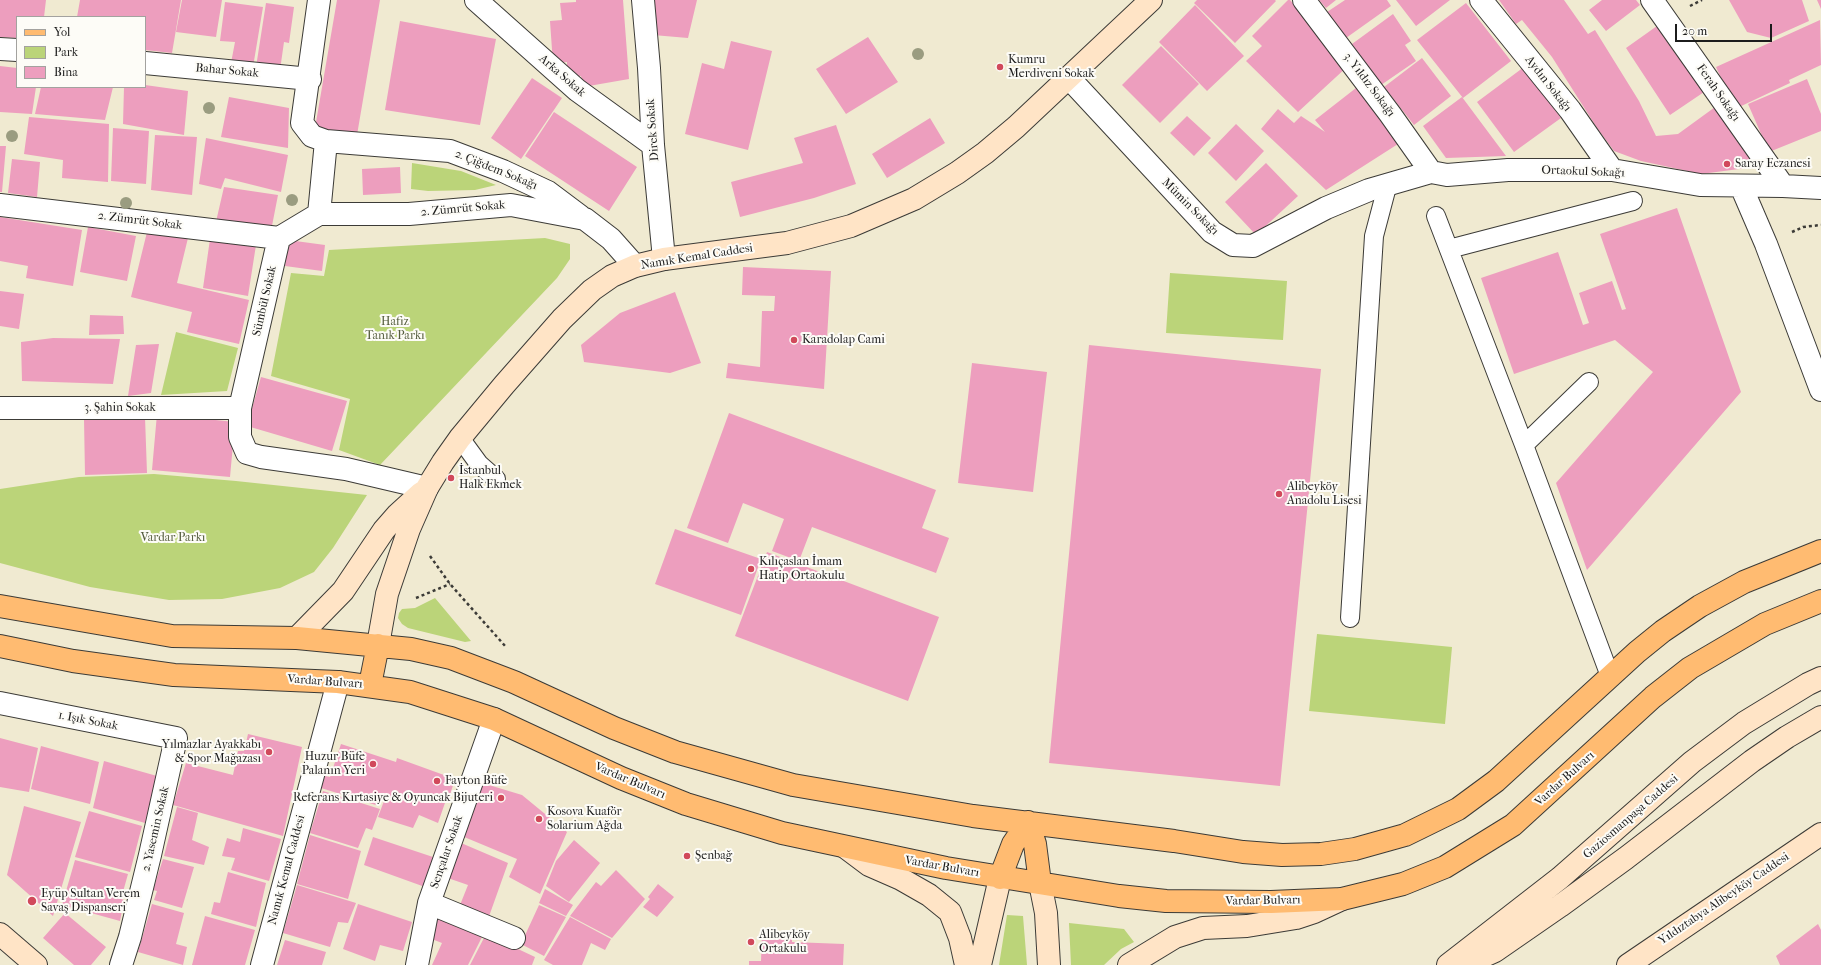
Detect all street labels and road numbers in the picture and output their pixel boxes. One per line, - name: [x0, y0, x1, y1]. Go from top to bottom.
- street label: 3. Yıldız Sokağı: [1340, 50, 1398, 120]
- street label: Arka Sokak: [536, 52, 588, 100]
- street label: Aydın Sokağı: [1522, 53, 1574, 115]
- street label: Bahar Sokak: [195, 61, 259, 81]
- street label: Ferah Sokağı: [1693, 62, 1743, 124]
- street label: Direk Sokak: [644, 98, 662, 162]
- street label: 2. Çiğdem Sokağı: [453, 147, 539, 193]
- street label: Ortaokul Sokağı: [1541, 163, 1625, 181]
- street label: Mümin Sokağı: [1159, 176, 1221, 238]
- street label: 2. Zümrüt Sokak: [420, 198, 506, 220]
- street label: 2. Zümrüt Sokak: [97, 209, 183, 233]
- street label: Namık Kemal Caddesi: [640, 241, 754, 273]
- street label: Sümbül Sokak: [250, 264, 280, 338]
- street label: 3. Şahin Sokak: [84, 401, 156, 415]
- street label: Vardar Bulvarı: [287, 672, 363, 692]
- street label: 1. Işık Sokak: [57, 708, 119, 734]
- street label: Vardar Bulvarı: [1532, 748, 1598, 810]
- street label: Vardar Bulvarı: [593, 760, 667, 802]
- street label: Gaziosmanpaşa Caddesi: [1581, 772, 1681, 862]
- street label: 2. Yasemin Sokak: [139, 785, 173, 873]
- street label: Namık Kemal Caddesi: [265, 813, 309, 927]
- street label: Sençalar Sokak: [428, 813, 466, 891]
- street label: Yıldıztabya Alibeyköy Caddesi: [1656, 850, 1792, 948]
- street label: Vardar Bulvarı: [904, 853, 980, 881]
- street label: Vardar Bulvarı: [1225, 893, 1301, 909]

